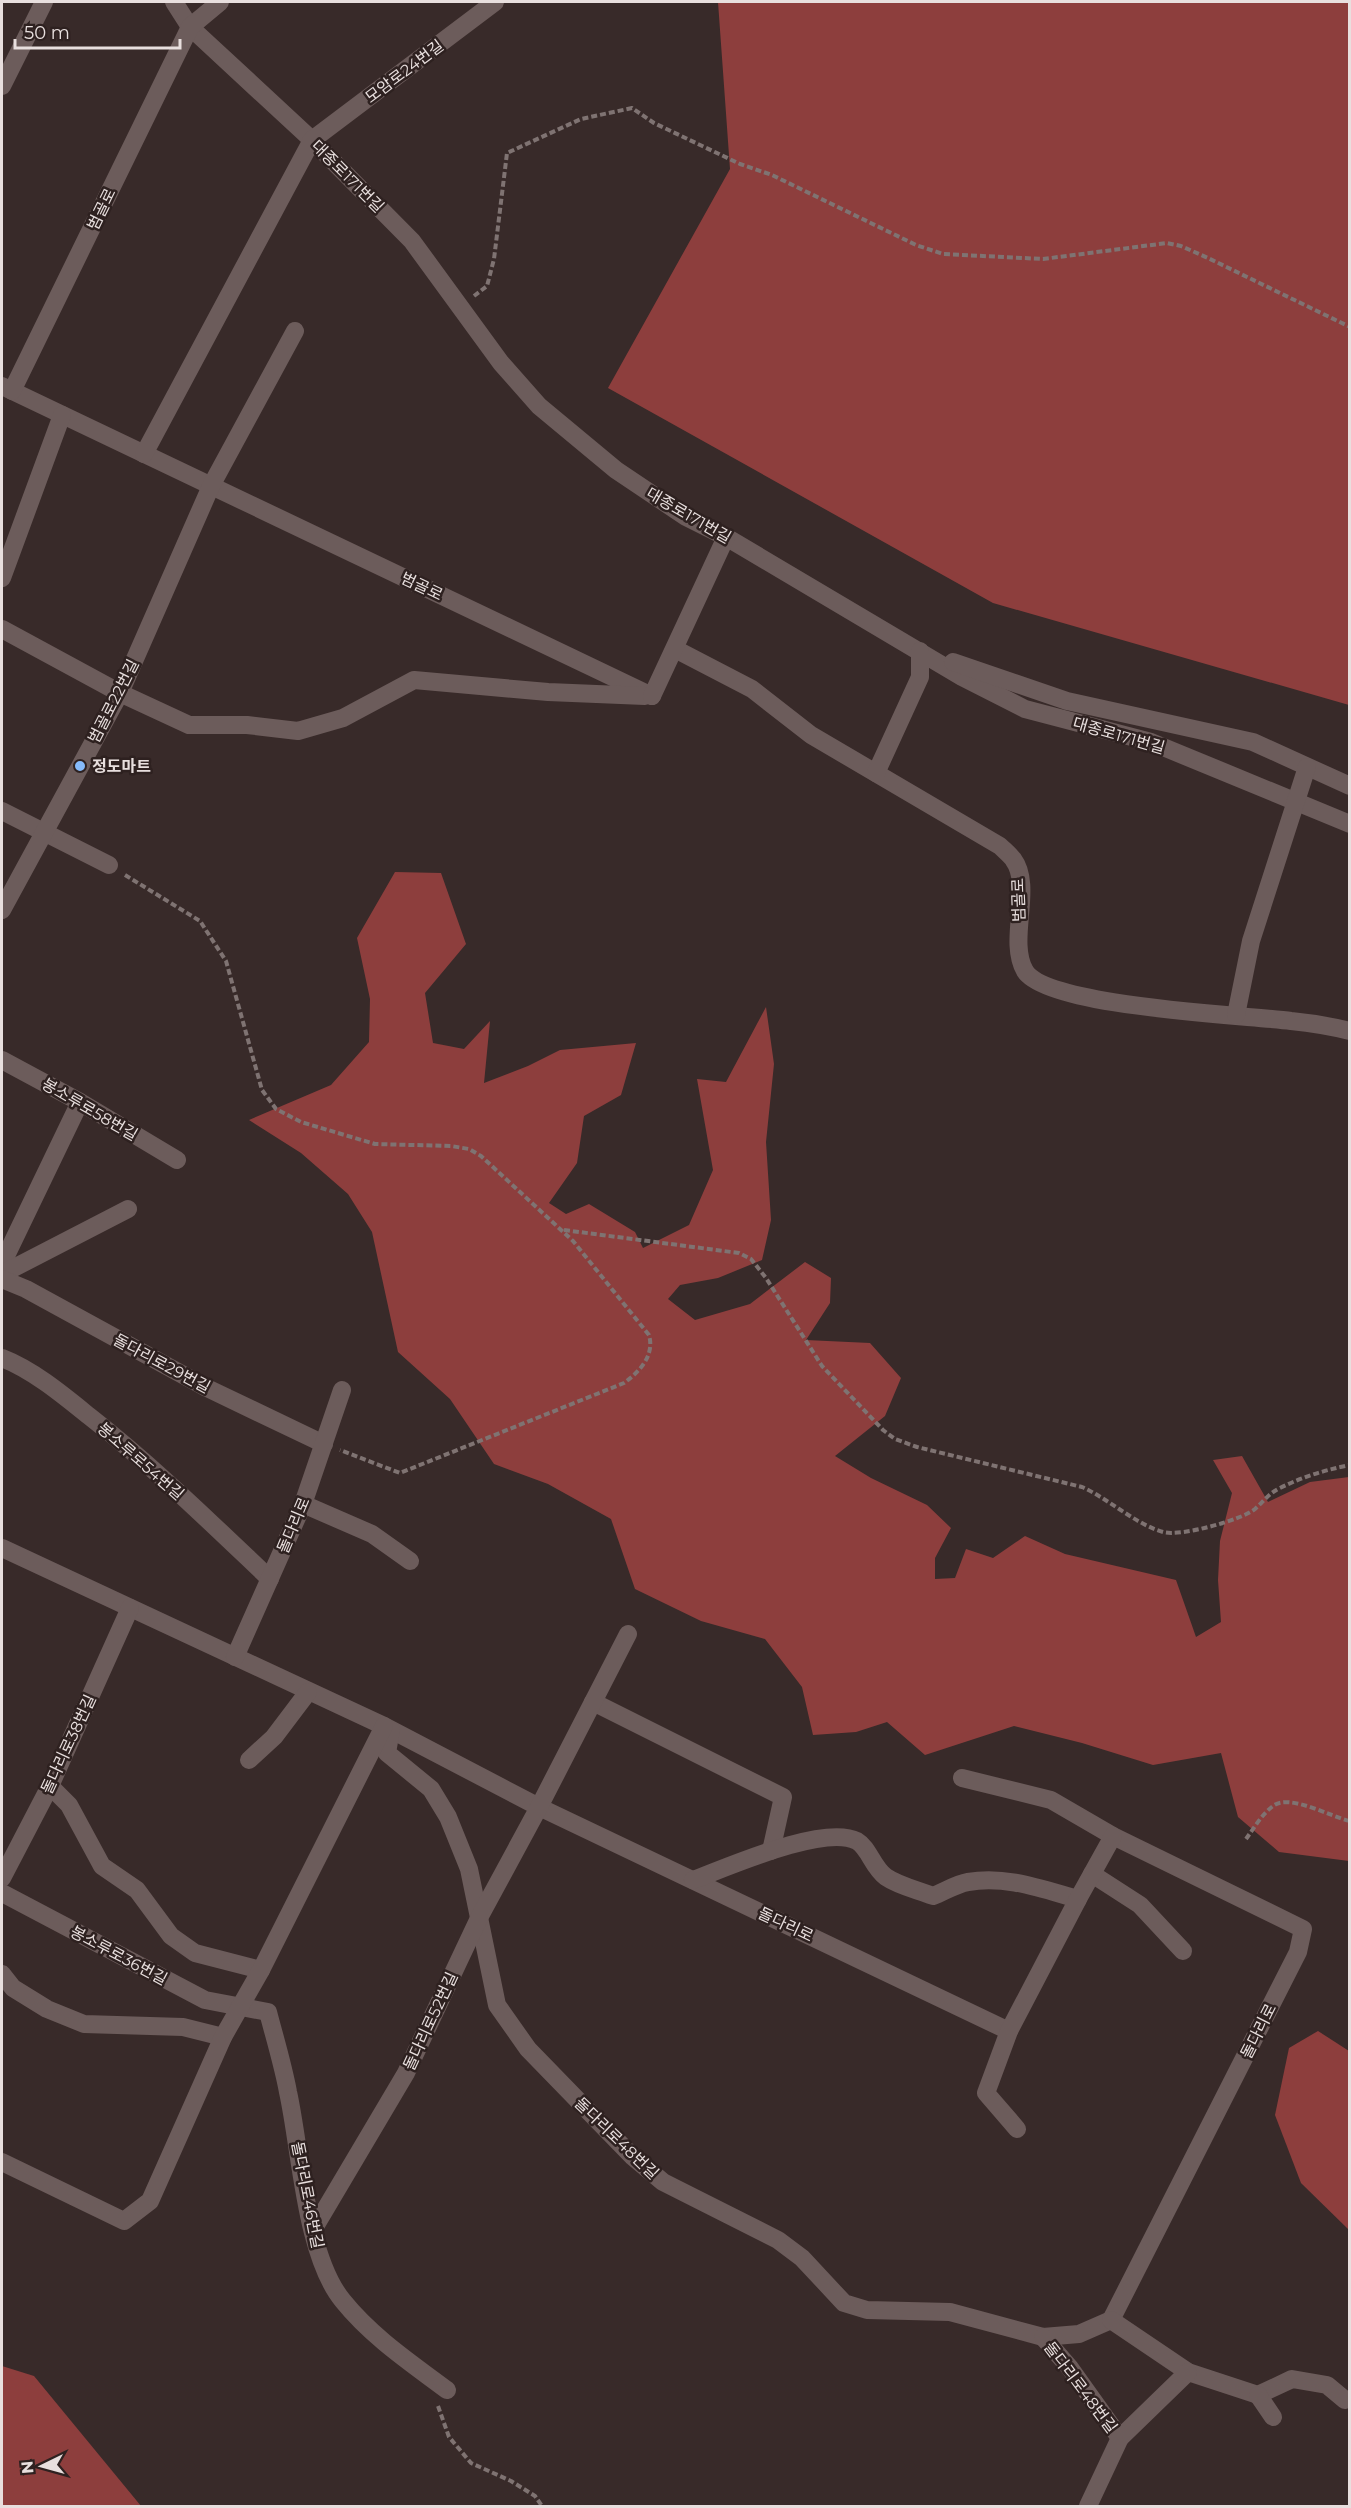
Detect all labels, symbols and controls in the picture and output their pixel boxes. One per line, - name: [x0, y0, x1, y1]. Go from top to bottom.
- scale bar: [15, 12, 180, 50]
- text: 50 m: [24, 22, 70, 44]
- street label: 모암로24번길: [361, 36, 447, 107]
- street label: 대종로171번길: [307, 136, 388, 217]
- street label: 범골로: [83, 185, 120, 233]
- street label: 대종로171번길: [643, 484, 735, 547]
- street label: 범골로: [398, 569, 446, 605]
- street label: 범골로22번길: [84, 656, 143, 746]
- street label: 대종로171번길: [1071, 713, 1167, 758]
- place label: 정도마트: [92, 757, 151, 776]
- marker: 정도마트: [73, 759, 87, 773]
- street label: 범골로: [1008, 877, 1029, 922]
- street label: 봉소루로58번길: [38, 1074, 141, 1145]
- street label: 돌다리로29번길: [110, 1330, 214, 1397]
- street label: 봉소루로54번길: [94, 1419, 188, 1504]
- street label: 돌다리로: [273, 1494, 314, 1556]
- street label: 돌다리로38번길: [37, 1691, 100, 1797]
- street label: 돌다리로: [755, 1903, 817, 1946]
- street label: 봉소루로36번길: [67, 1922, 171, 1989]
- street label: 돌다리로52번길: [399, 1969, 462, 2073]
- street label: 돌다리로: [1237, 2000, 1280, 2062]
- street label: 돌다리로48번길: [571, 2094, 663, 2183]
- street label: 돌다리로46번길: [288, 2140, 327, 2250]
- street label: 돌다리로48번길: [1040, 2338, 1121, 2437]
- north arrow: [12, 2436, 72, 2496]
- text: N: [18, 2460, 38, 2475]

